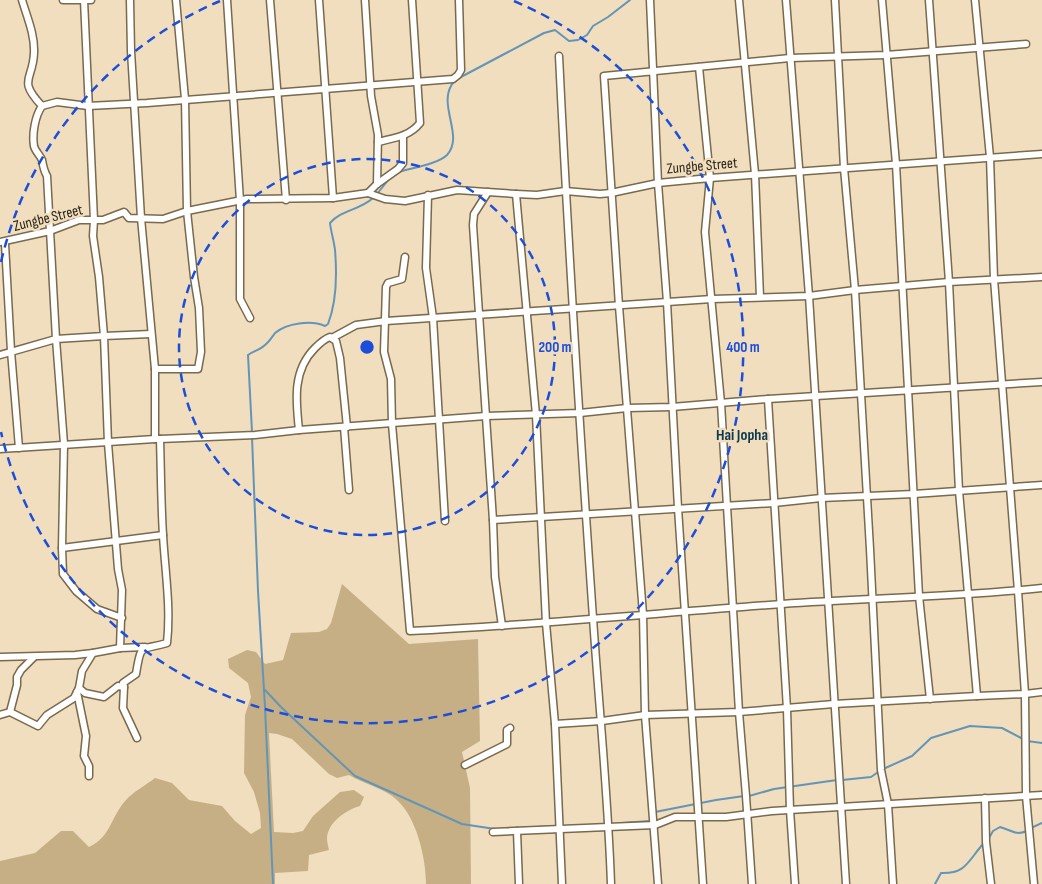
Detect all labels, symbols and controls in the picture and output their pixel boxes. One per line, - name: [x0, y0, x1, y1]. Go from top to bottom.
- street label: Zungbe Street: [666, 153, 739, 179]
- street label: Zungbe Street: [11, 200, 85, 236]
- centre of rings: [358, 338, 376, 356]
- text: 200 m: [538, 338, 572, 357]
- text: 400 m: [726, 338, 760, 357]
- district label: Hai Jopha: [716, 426, 768, 445]

